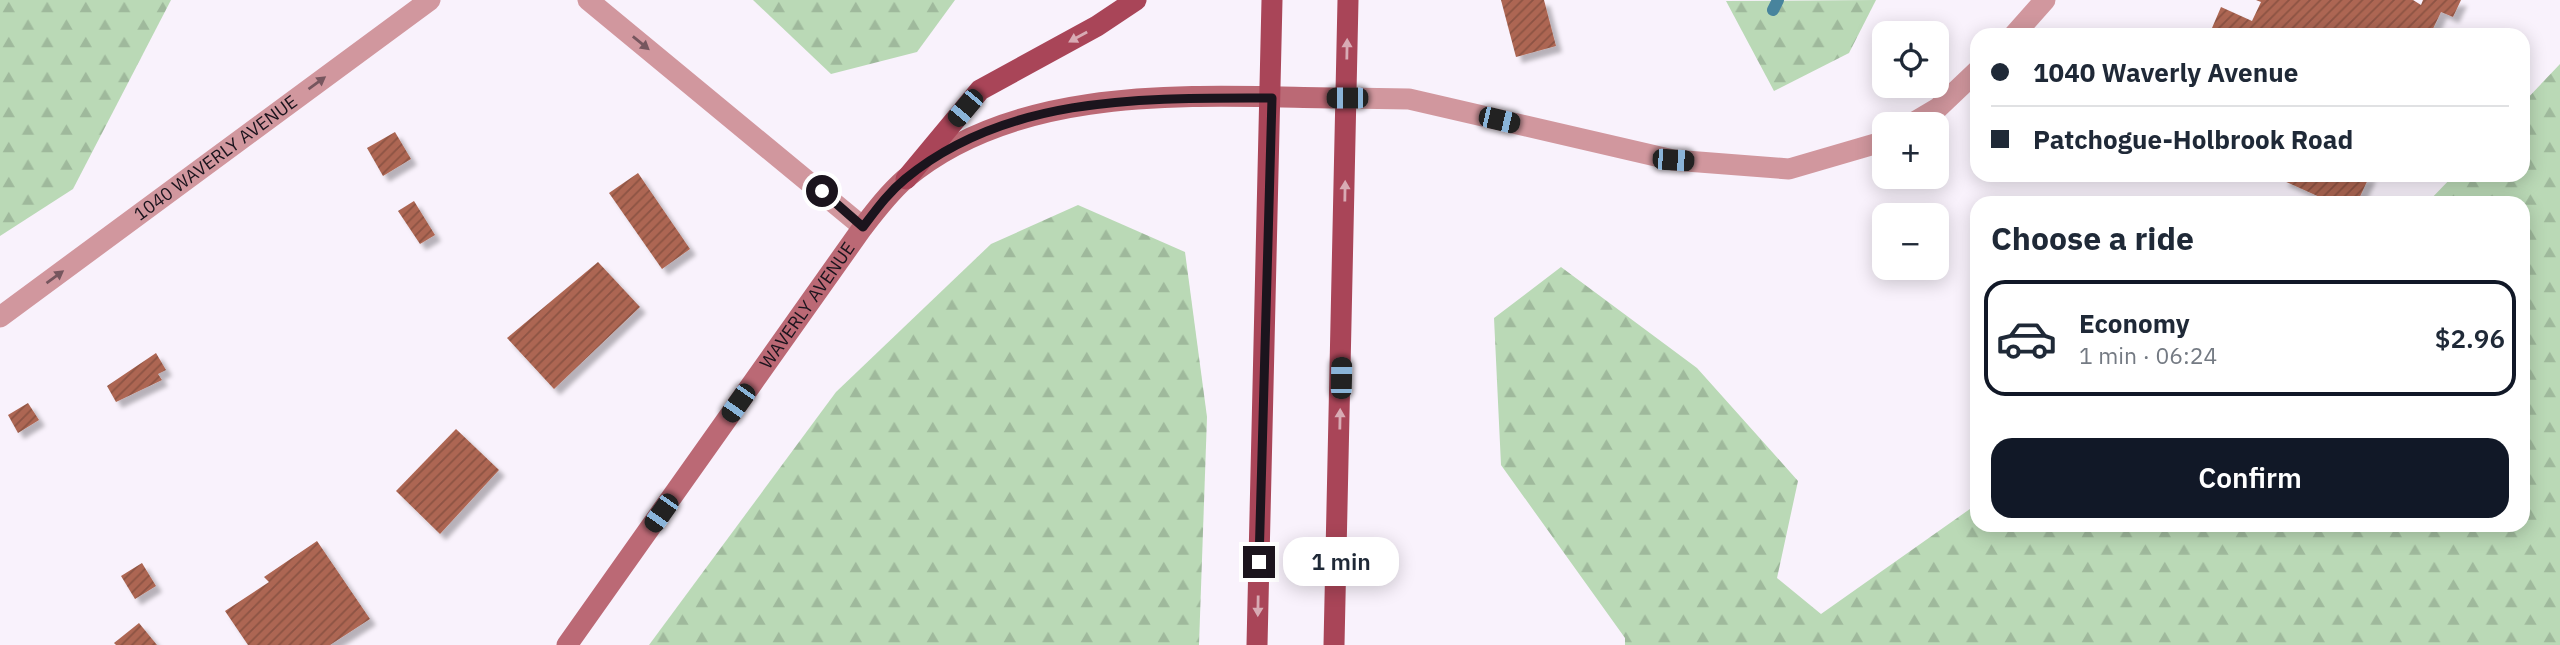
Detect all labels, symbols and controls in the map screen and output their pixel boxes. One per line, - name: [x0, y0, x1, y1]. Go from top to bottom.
- map controls: [1872, 21, 1949, 280]
- button: locate: [1872, 21, 1949, 98]
- one-way arrow: [1068, 31, 1088, 42]
- one-way arrow: [633, 35, 650, 50]
- one-way arrow: [1341, 38, 1353, 60]
- text: 1040 Waverly Avenue: [2033, 55, 2298, 89]
- one-way arrow: [308, 77, 326, 91]
- car: [944, 85, 987, 131]
- car: [1327, 88, 1369, 109]
- street label: 1040 WAVERLY AVENUE: [129, 90, 302, 225]
- car: [1477, 105, 1522, 135]
- button: +: [1872, 112, 1949, 189]
- text: Patchogue-Holbrook Road: [2033, 122, 2353, 156]
- car: [1652, 148, 1695, 172]
- route start: [806, 175, 838, 207]
- one-way arrow: [1339, 180, 1351, 202]
- button: −: [1872, 203, 1949, 280]
- text: Choose a ride: [1991, 217, 2194, 259]
- street label: WAVERLY AVENUE: [754, 237, 860, 373]
- one-way arrow: [46, 270, 64, 284]
- text: Economy: [2079, 306, 2190, 340]
- icon: car: [1995, 307, 2058, 370]
- text: $2.96: [2435, 321, 2505, 355]
- text: 1 min · 06:24: [2079, 340, 2217, 370]
- car: [1331, 357, 1352, 399]
- car: [718, 380, 759, 426]
- one-way arrow: [1335, 408, 1346, 430]
- button: Confirm: [1991, 438, 2509, 518]
- car: [641, 490, 682, 536]
- callout: 1 min: [1284, 538, 1399, 586]
- route end: [1243, 546, 1275, 578]
- text: 1 min: [1311, 546, 1371, 576]
- one-way arrow: [1253, 595, 1264, 617]

